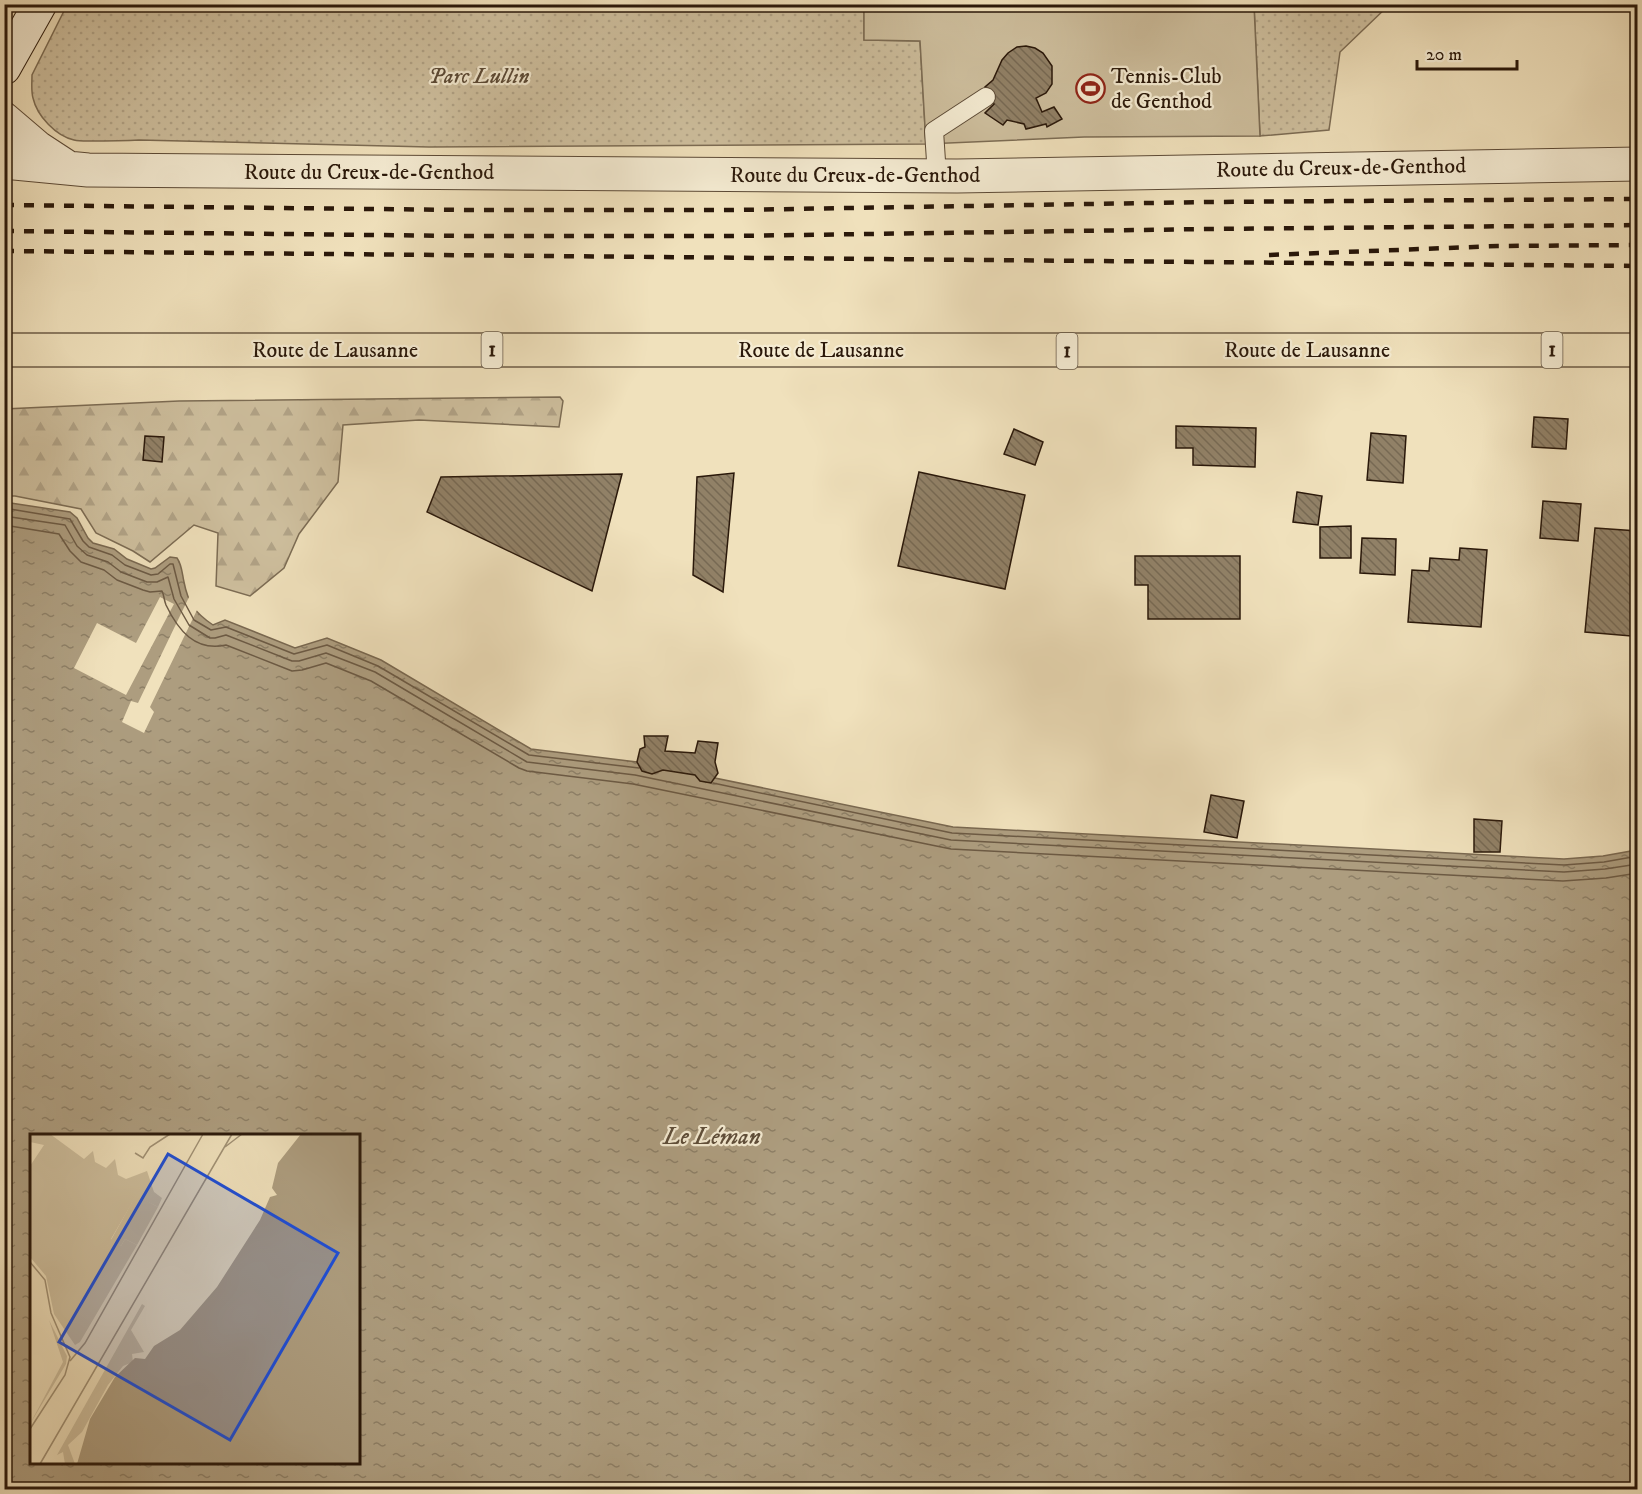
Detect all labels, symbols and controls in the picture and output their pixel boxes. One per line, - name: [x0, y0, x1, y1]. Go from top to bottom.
- scale bar: [1417, 33, 1518, 71]
- text: 20 m: [1426, 44, 1462, 66]
- park label: Parc Lullin: [429, 63, 529, 90]
- place label: Tennis-Club de Genthod: [1111, 63, 1222, 115]
- sports icon: Tennis-Club de Genthod: [1074, 73, 1106, 105]
- street label: Route du Creux-de-Genthod: [1216, 152, 1466, 184]
- street label: Route du Creux-de-Genthod: [244, 159, 494, 186]
- street label: Route du Creux-de-Genthod: [730, 162, 980, 189]
- road number: 1: [482, 332, 502, 368]
- road number: 1: [1542, 332, 1562, 368]
- road number: 1: [1056, 333, 1078, 369]
- street label: Route de Lausanne: [252, 337, 418, 364]
- street label: Route de Lausanne: [738, 337, 904, 364]
- street label: Route de Lausanne: [1224, 337, 1390, 364]
- water label: Le Léman: [661, 1122, 761, 1152]
- inset map: [30, 1134, 360, 1464]

